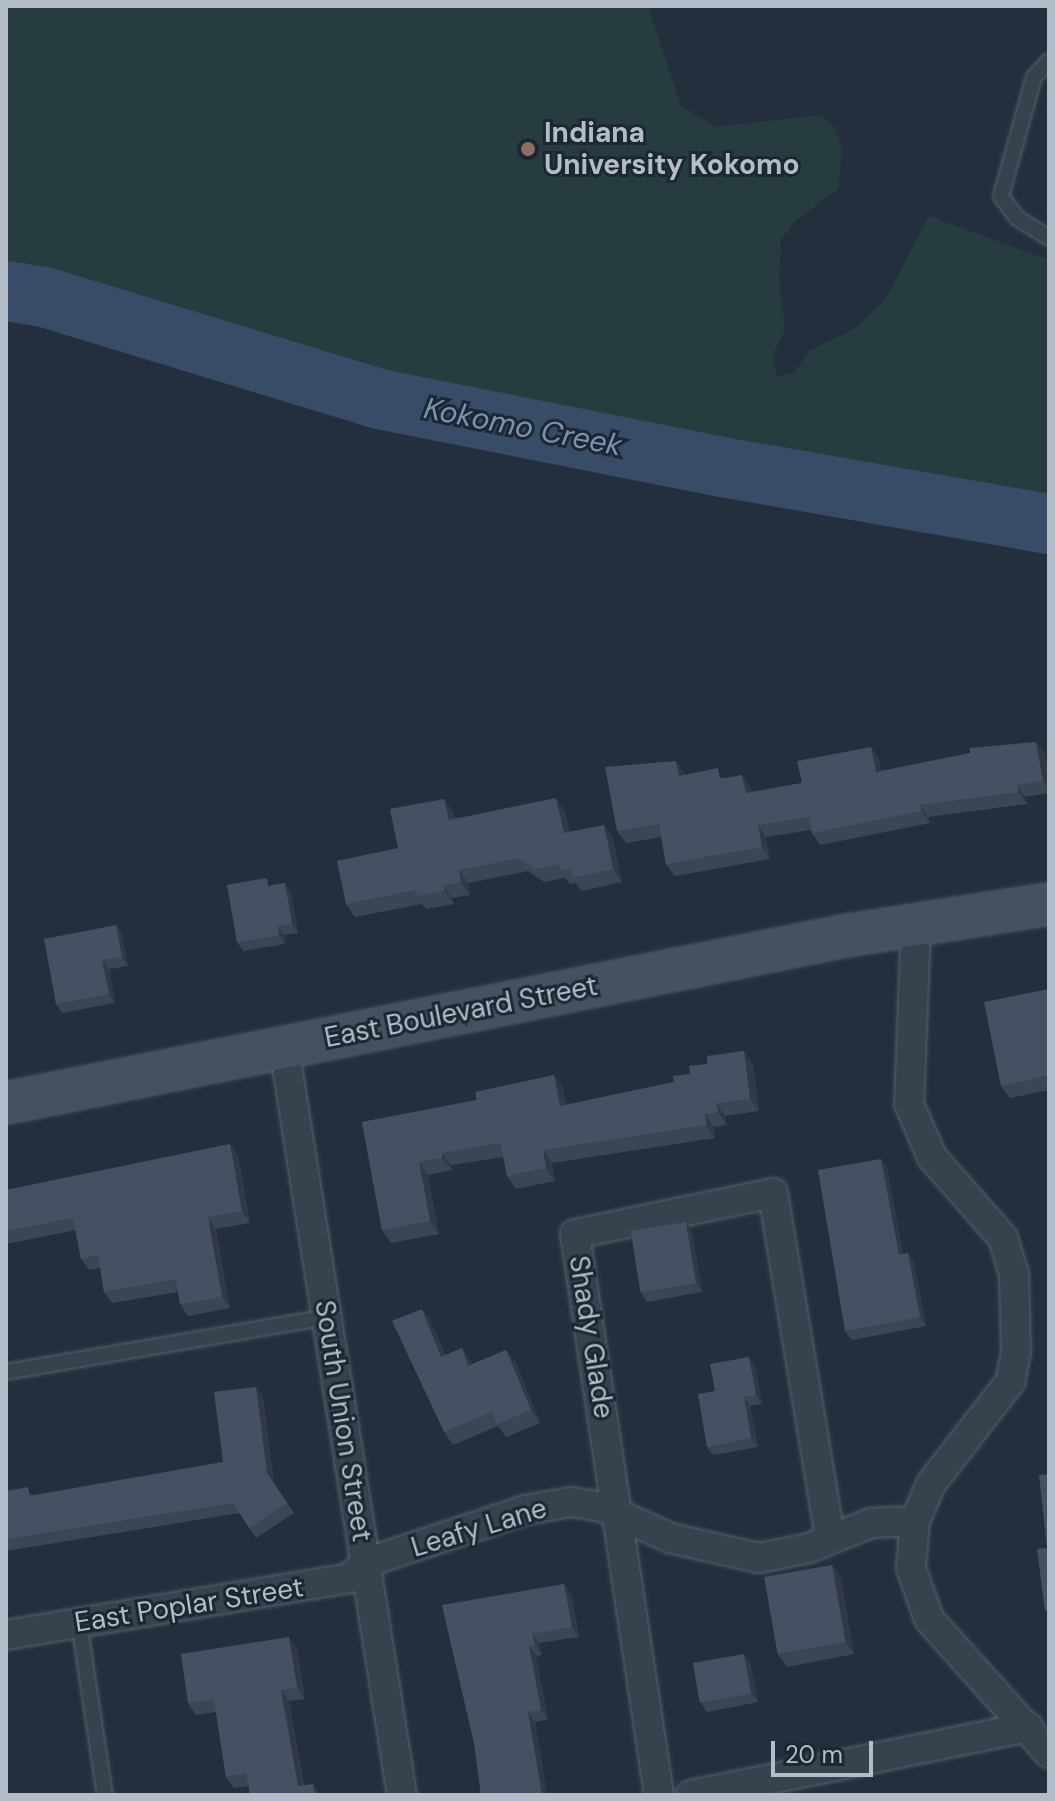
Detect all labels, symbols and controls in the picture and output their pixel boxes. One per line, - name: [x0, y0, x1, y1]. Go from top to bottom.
- place label: Indiana University Kokomo: [544, 116, 799, 182]
- marker: Indiana University Kokomo: [519, 140, 537, 158]
- water label: Kokomo Creek: [421, 390, 625, 464]
- street label: East Boulevard Street: [322, 969, 600, 1055]
- street label: Shady Glade: [562, 1253, 620, 1421]
- street label: South Union Street: [307, 1298, 379, 1544]
- street label: Leafy Lane: [407, 1491, 551, 1565]
- street label: East Poplar Street: [72, 1570, 306, 1640]
- scale bar: [775, 1725, 877, 1775]
- text: 20 m: [785, 1739, 843, 1770]

